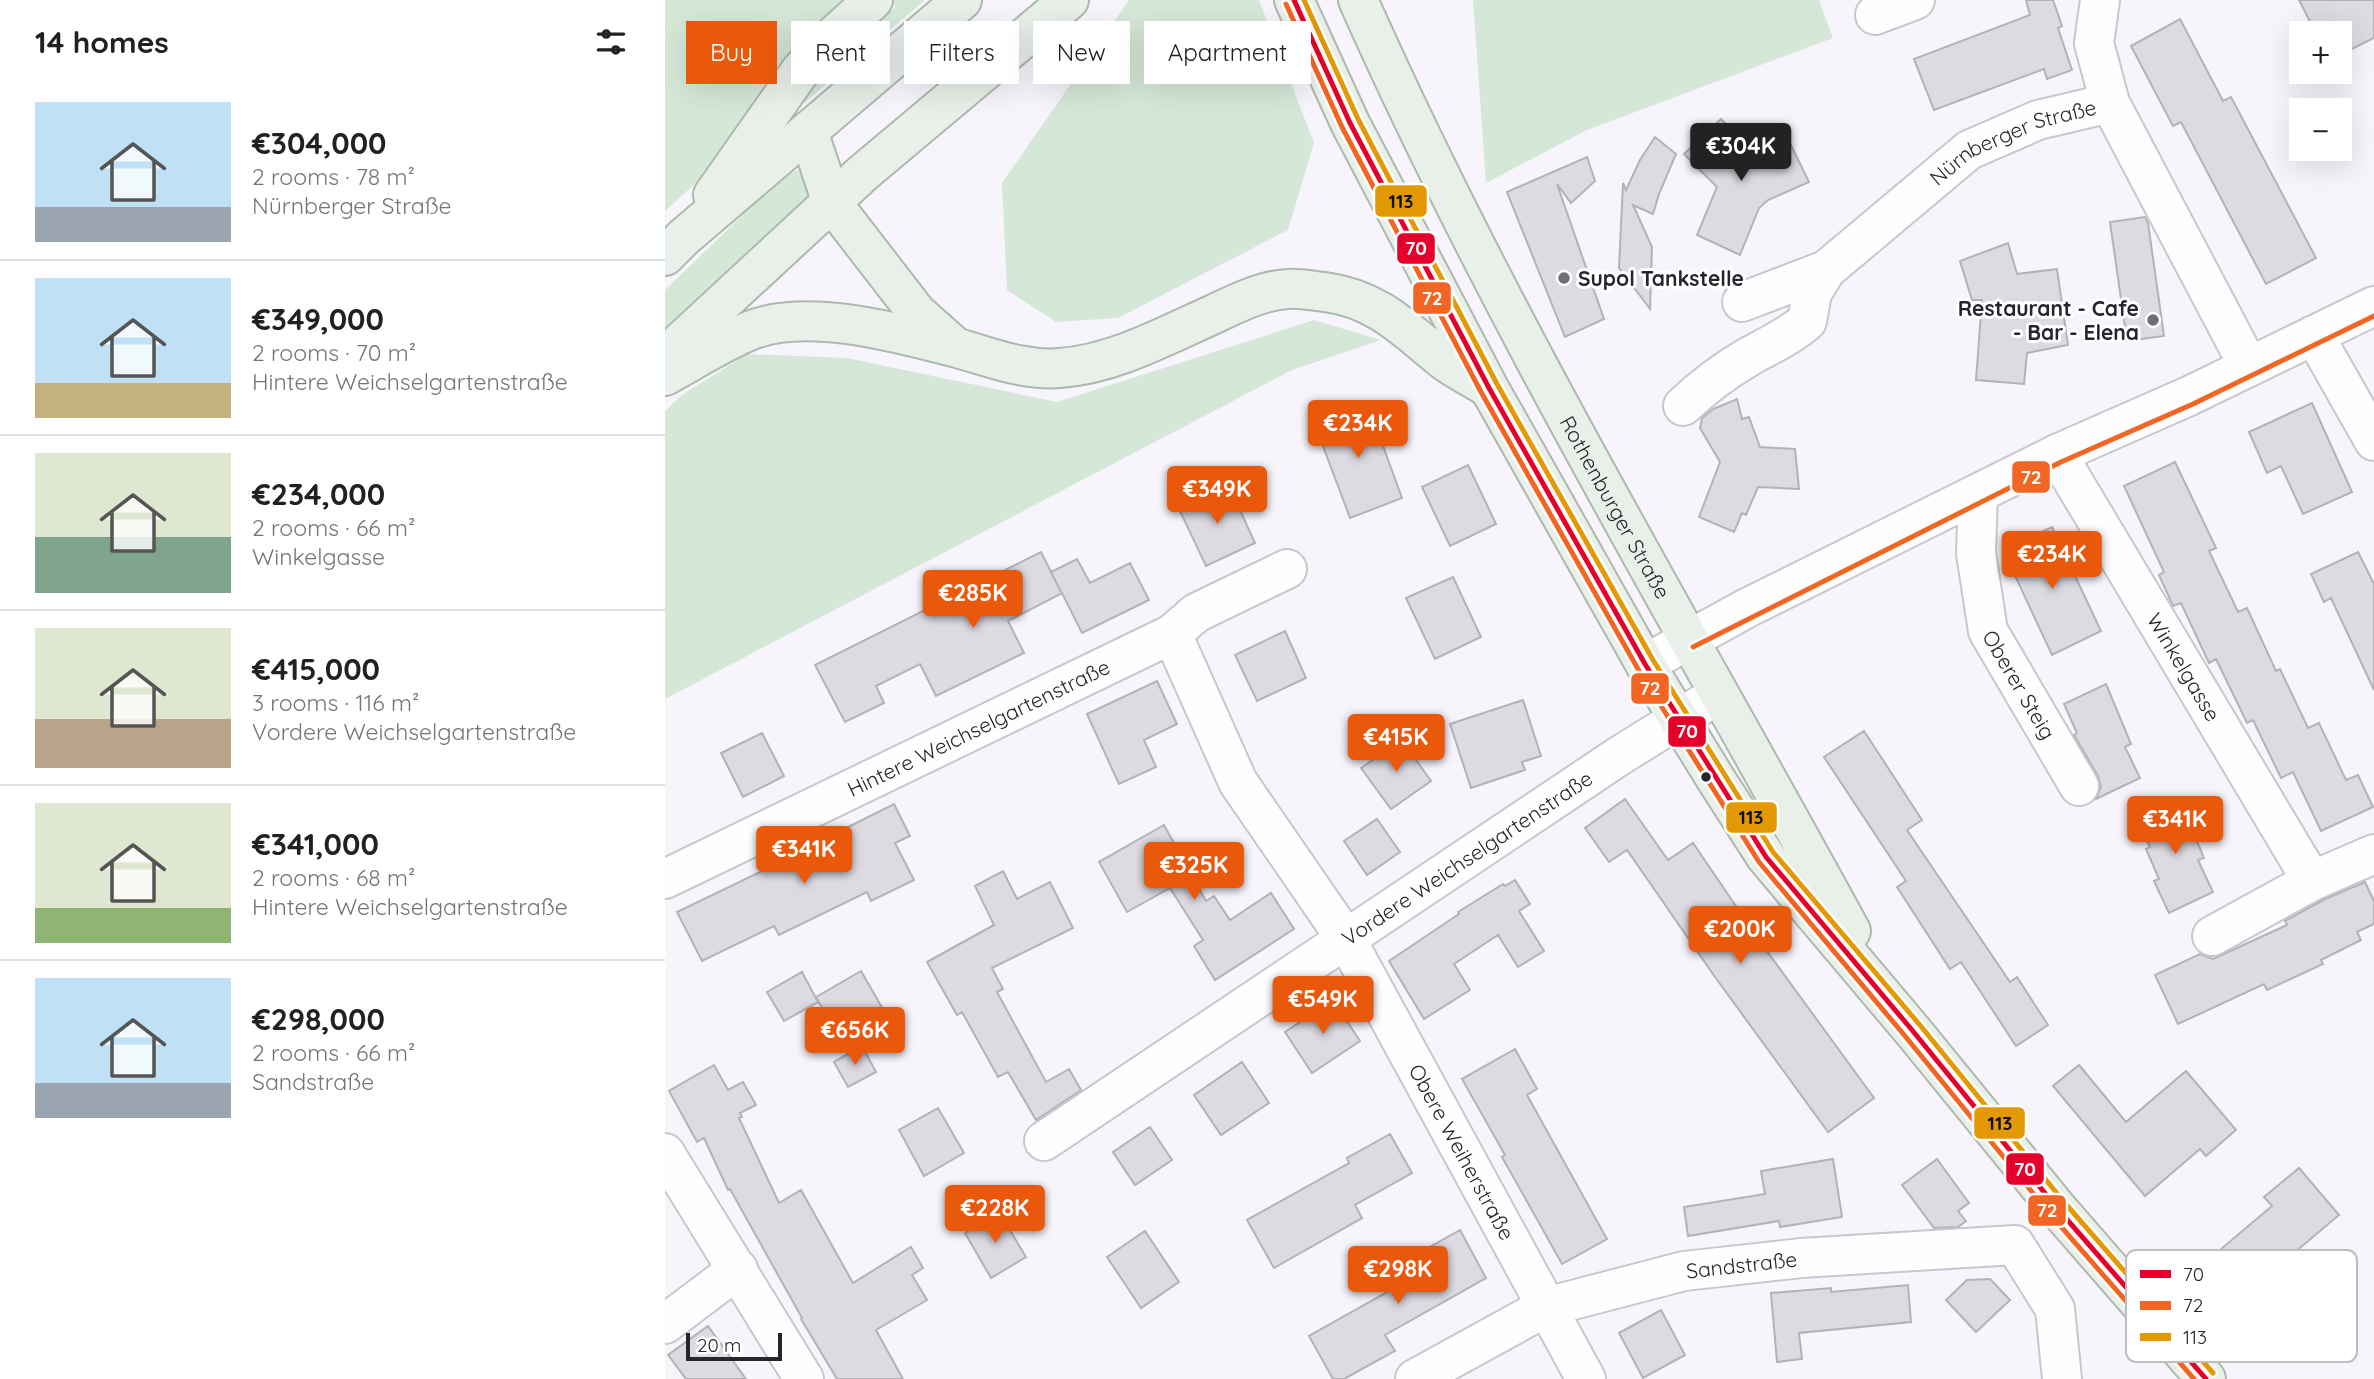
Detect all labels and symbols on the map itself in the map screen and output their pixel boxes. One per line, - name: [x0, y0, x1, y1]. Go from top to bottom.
- street label: Nürnberger Straße: [1924, 94, 2099, 191]
- pin: €304K: [1692, 124, 1790, 183]
- line badge: 113: [1374, 184, 1428, 218]
- text: 113: [1389, 189, 1414, 213]
- line badge: 70: [1396, 232, 1436, 265]
- text: 70: [1405, 236, 1427, 260]
- place label: Supol Tankstelle: [1578, 265, 1744, 291]
- marker: Supol Tankstelle: [1556, 270, 1572, 286]
- line badge: 72: [1412, 281, 1452, 315]
- text: 72: [1421, 286, 1443, 310]
- place label: Restaurant - Cafe - Bar - Elena: [1958, 295, 2139, 345]
- marker: Restaurant - Cafe - Bar - Elena: [2145, 312, 2161, 328]
- pin: €234K: [1309, 400, 1407, 460]
- street label: Rothenburger Straße: [1555, 411, 1676, 603]
- line badge: 72: [2011, 460, 2051, 494]
- text: 72: [2020, 465, 2042, 489]
- pin: €349K: [1168, 466, 1266, 526]
- pin: €234K: [2003, 532, 2101, 591]
- pin: €285K: [924, 570, 1022, 630]
- street label: Winkelgasse: [2142, 608, 2226, 726]
- street label: Oberer Steig: [1977, 625, 2062, 744]
- street label: Hintere Weichselgartenstraße: [843, 653, 1114, 802]
- line badge: 72: [1630, 672, 1670, 705]
- text: 72: [1639, 676, 1661, 700]
- pin: €415K: [1347, 714, 1445, 774]
- line badge: 70: [1667, 715, 1707, 748]
- text: 70: [1676, 719, 1698, 743]
- street label: Vordere Weichselgartenstraße: [1337, 765, 1597, 951]
- unlabelled marker: [1699, 770, 1713, 784]
- pin: €341K: [2126, 796, 2224, 856]
- line badge: 113: [1725, 801, 1778, 834]
- text: 113: [1739, 805, 1764, 829]
- pin: €341K: [755, 826, 853, 886]
- pin: €325K: [1145, 842, 1243, 902]
- pin: €200K: [1691, 906, 1789, 966]
- pin: €549K: [1274, 976, 1372, 1036]
- pin: €656K: [806, 1007, 904, 1067]
- street label: Obere Weiherstraße: [1404, 1059, 1520, 1244]
- line badge: 113: [1973, 1106, 2026, 1140]
- text: 113: [1988, 1111, 2013, 1135]
- line badge: 70: [2005, 1152, 2045, 1186]
- text: 70: [2014, 1157, 2036, 1181]
- pin: €228K: [946, 1186, 1044, 1245]
- line badge: 72: [2027, 1194, 2067, 1227]
- text: 72: [2036, 1198, 2058, 1222]
- pin: €298K: [1349, 1246, 1447, 1306]
- street label: Sandstraße: [1685, 1246, 1798, 1284]
- legend: [2126, 1250, 2357, 1362]
- text: 70: [2183, 1262, 2204, 1286]
- text: 72: [2183, 1293, 2203, 1317]
- text: 113: [2183, 1325, 2207, 1349]
- scale bar: [686, 1330, 782, 1362]

